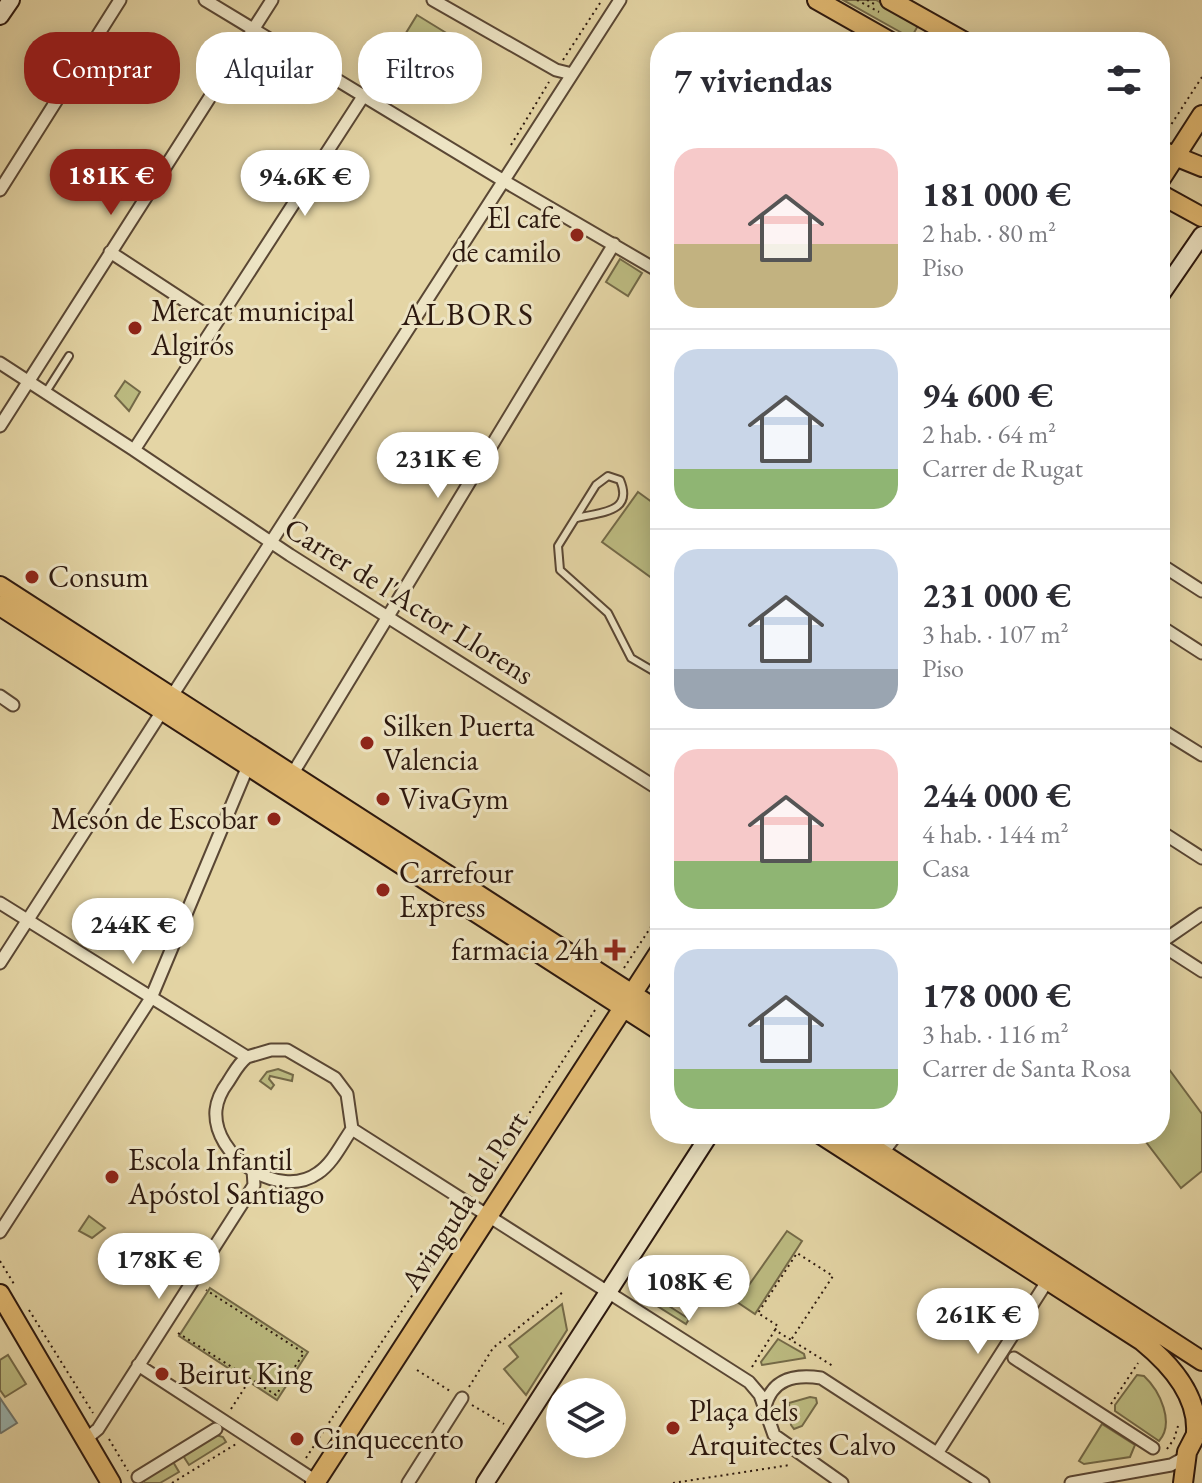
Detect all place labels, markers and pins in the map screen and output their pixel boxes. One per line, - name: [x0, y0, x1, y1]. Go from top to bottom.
- pin: 181K €: [46, 149, 176, 217]
- pin: 94.6K €: [231, 150, 379, 218]
- place label: El cafe de camilo: [452, 198, 561, 271]
- marker: El cafe de camilo: [568, 226, 586, 244]
- place label: Mercat municipal Algirós: [150, 291, 354, 364]
- marker: Mercat municipal Algirós: [126, 319, 144, 337]
- pin: 231K €: [373, 432, 503, 500]
- place label: Consum: [48, 557, 149, 596]
- marker: Consum: [23, 568, 41, 586]
- place label: Silken Puerta Valencia: [383, 706, 535, 779]
- marker: Silken Puerta Valencia: [358, 734, 376, 752]
- place label: VivaGym: [399, 779, 509, 818]
- marker: VivaGym: [374, 790, 392, 808]
- place label: Mesón de Escobar: [51, 799, 258, 838]
- marker: Mesón de Escobar: [265, 810, 283, 828]
- place label: Carrefour Express: [399, 853, 513, 926]
- marker: Carrefour Express: [374, 881, 392, 899]
- pin: 244K €: [68, 898, 198, 966]
- place label: farmacia 24h: [451, 930, 599, 969]
- marker: farmacia 24h: [606, 941, 624, 959]
- place label: Escola Infantil Apóstol Santiago: [127, 1140, 324, 1213]
- marker: Escola Infantil Apóstol Santiago: [103, 1168, 121, 1186]
- pin: 178K €: [94, 1233, 224, 1301]
- pin: 108K €: [624, 1255, 754, 1323]
- pin: 261K €: [913, 1288, 1043, 1356]
- place label: Beirut King: [178, 1354, 314, 1393]
- marker: Beirut King: [153, 1365, 171, 1383]
- place label: Plaça dels Arquitectes Calvo: [688, 1391, 896, 1464]
- place label: Cinquecento: [313, 1419, 464, 1458]
- marker: Plaça dels Arquitectes Calvo: [664, 1419, 682, 1437]
- marker: Cinquecento: [288, 1430, 306, 1448]

